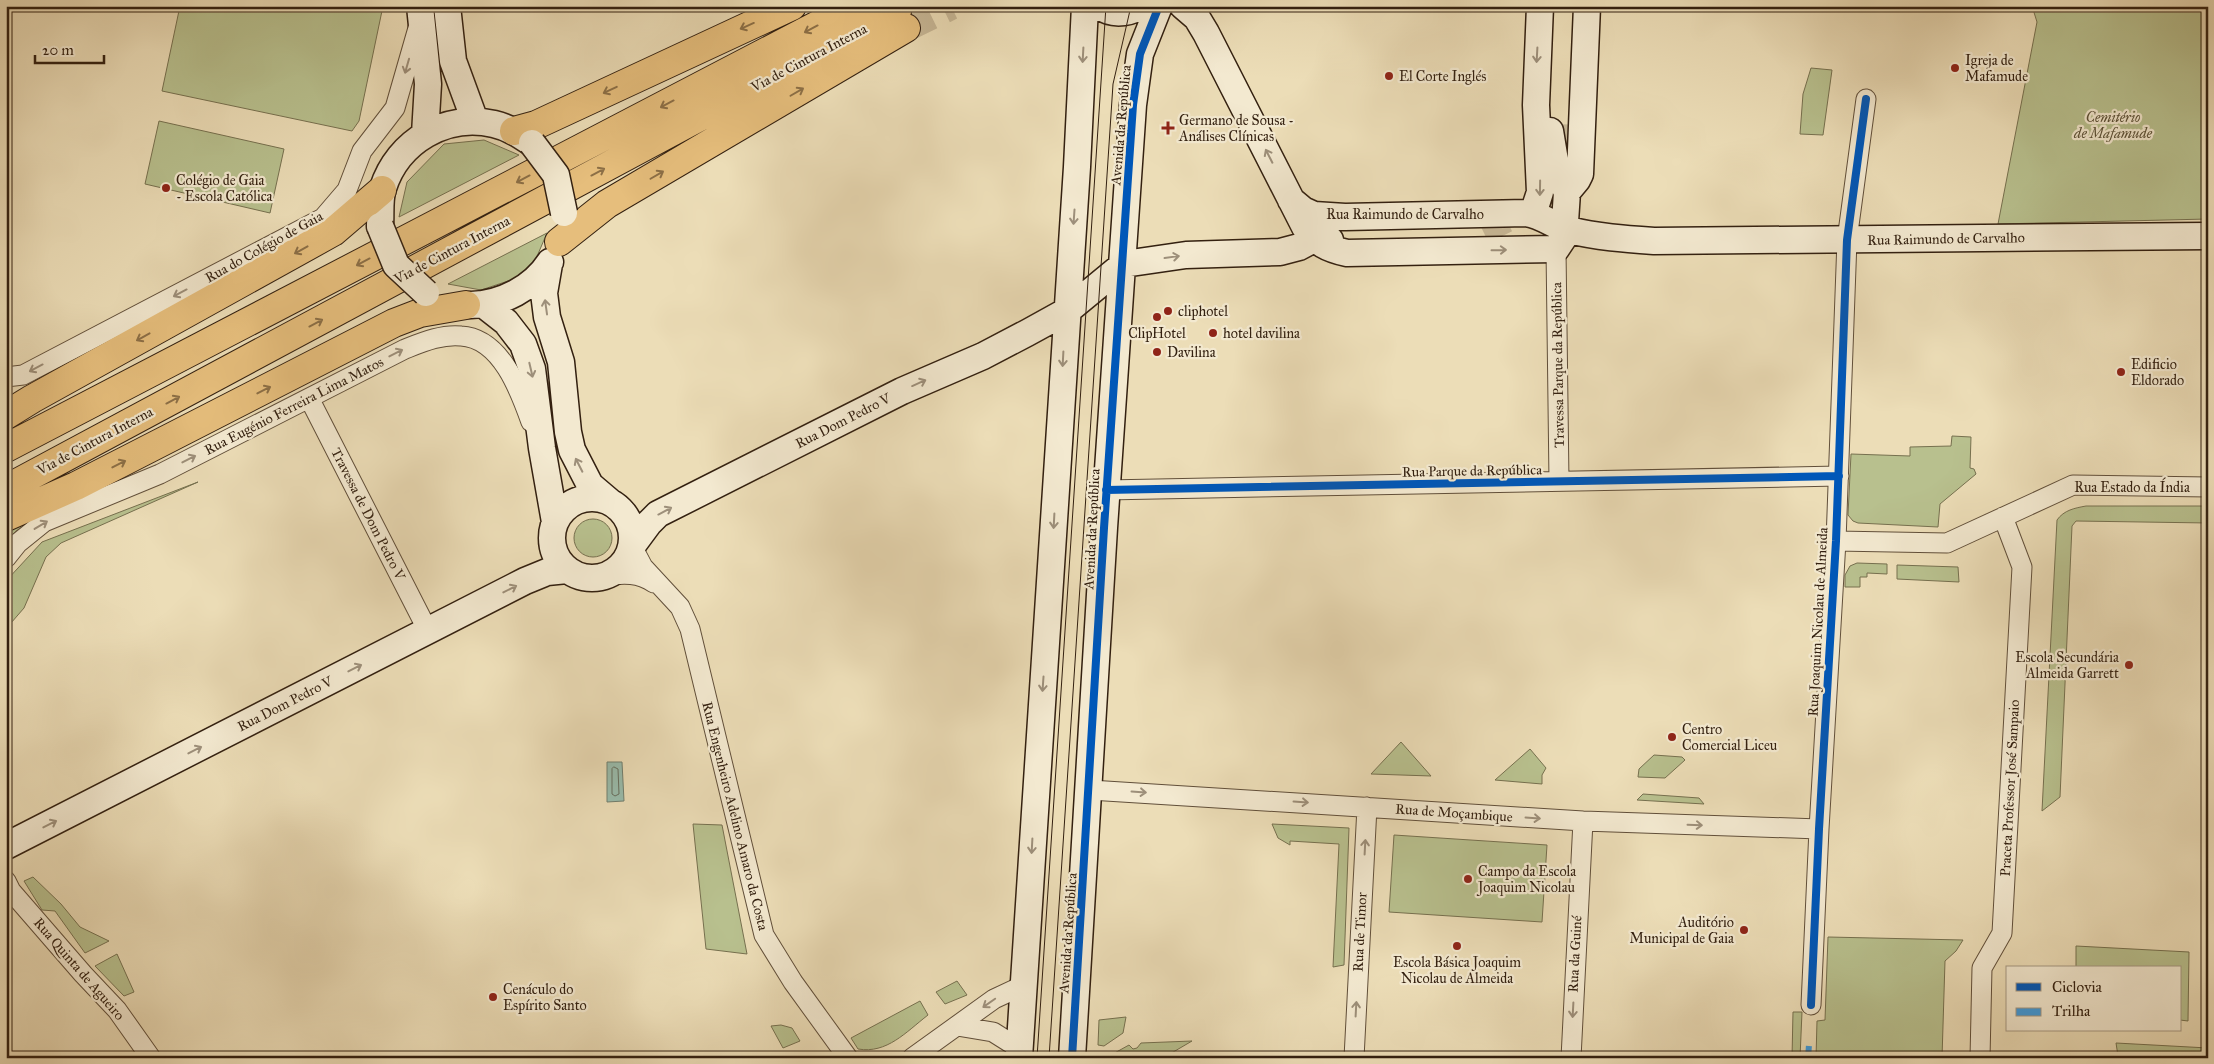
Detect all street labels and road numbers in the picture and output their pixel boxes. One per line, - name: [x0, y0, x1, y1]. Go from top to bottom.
- street label: Via de Cintura Interna: [747, 20, 870, 96]
- street label: Avenida da República: [1107, 64, 1135, 187]
- street label: Rua Raimundo de Carvalho: [1326, 206, 1484, 223]
- street label: Rua do Colégio de Gaia: [202, 208, 326, 286]
- street label: Via de Cintura Interna: [390, 212, 513, 288]
- street label: Rua Raimundo de Carvalho: [1867, 229, 2025, 249]
- street label: Travessa Parque da República: [1548, 282, 1569, 448]
- street label: Rua Eugénio Ferreira Lima Matos: [202, 353, 386, 459]
- street label: Rua Dom Pedro V: [793, 389, 895, 452]
- street label: Via de Cintura Interna: [33, 403, 156, 479]
- street label: Travessa de Dom Pedro V: [327, 445, 409, 584]
- street label: Rua Parque da República: [1402, 461, 1542, 482]
- street label: Avenida da República: [1080, 468, 1104, 591]
- street label: Rua Estado da Índia: [2074, 477, 2190, 496]
- street label: Rua Joaquim Nicolau de Almeida: [1805, 527, 1832, 717]
- street label: Rua Dom Pedro V: [235, 672, 337, 735]
- street label: Praceta Professor José Sampaio: [1997, 699, 2024, 877]
- street label: Rua Engenheiro Adelino Amaro da Costa: [698, 700, 772, 932]
- street label: Rua de Moçambique: [1395, 800, 1513, 827]
- street label: Avenida da República: [1055, 872, 1081, 995]
- street label: Rua de Timor: [1349, 891, 1371, 972]
- street label: Rua Quinta de Agueiro: [30, 914, 128, 1024]
- street label: Rua da Guiné: [1564, 915, 1586, 993]

